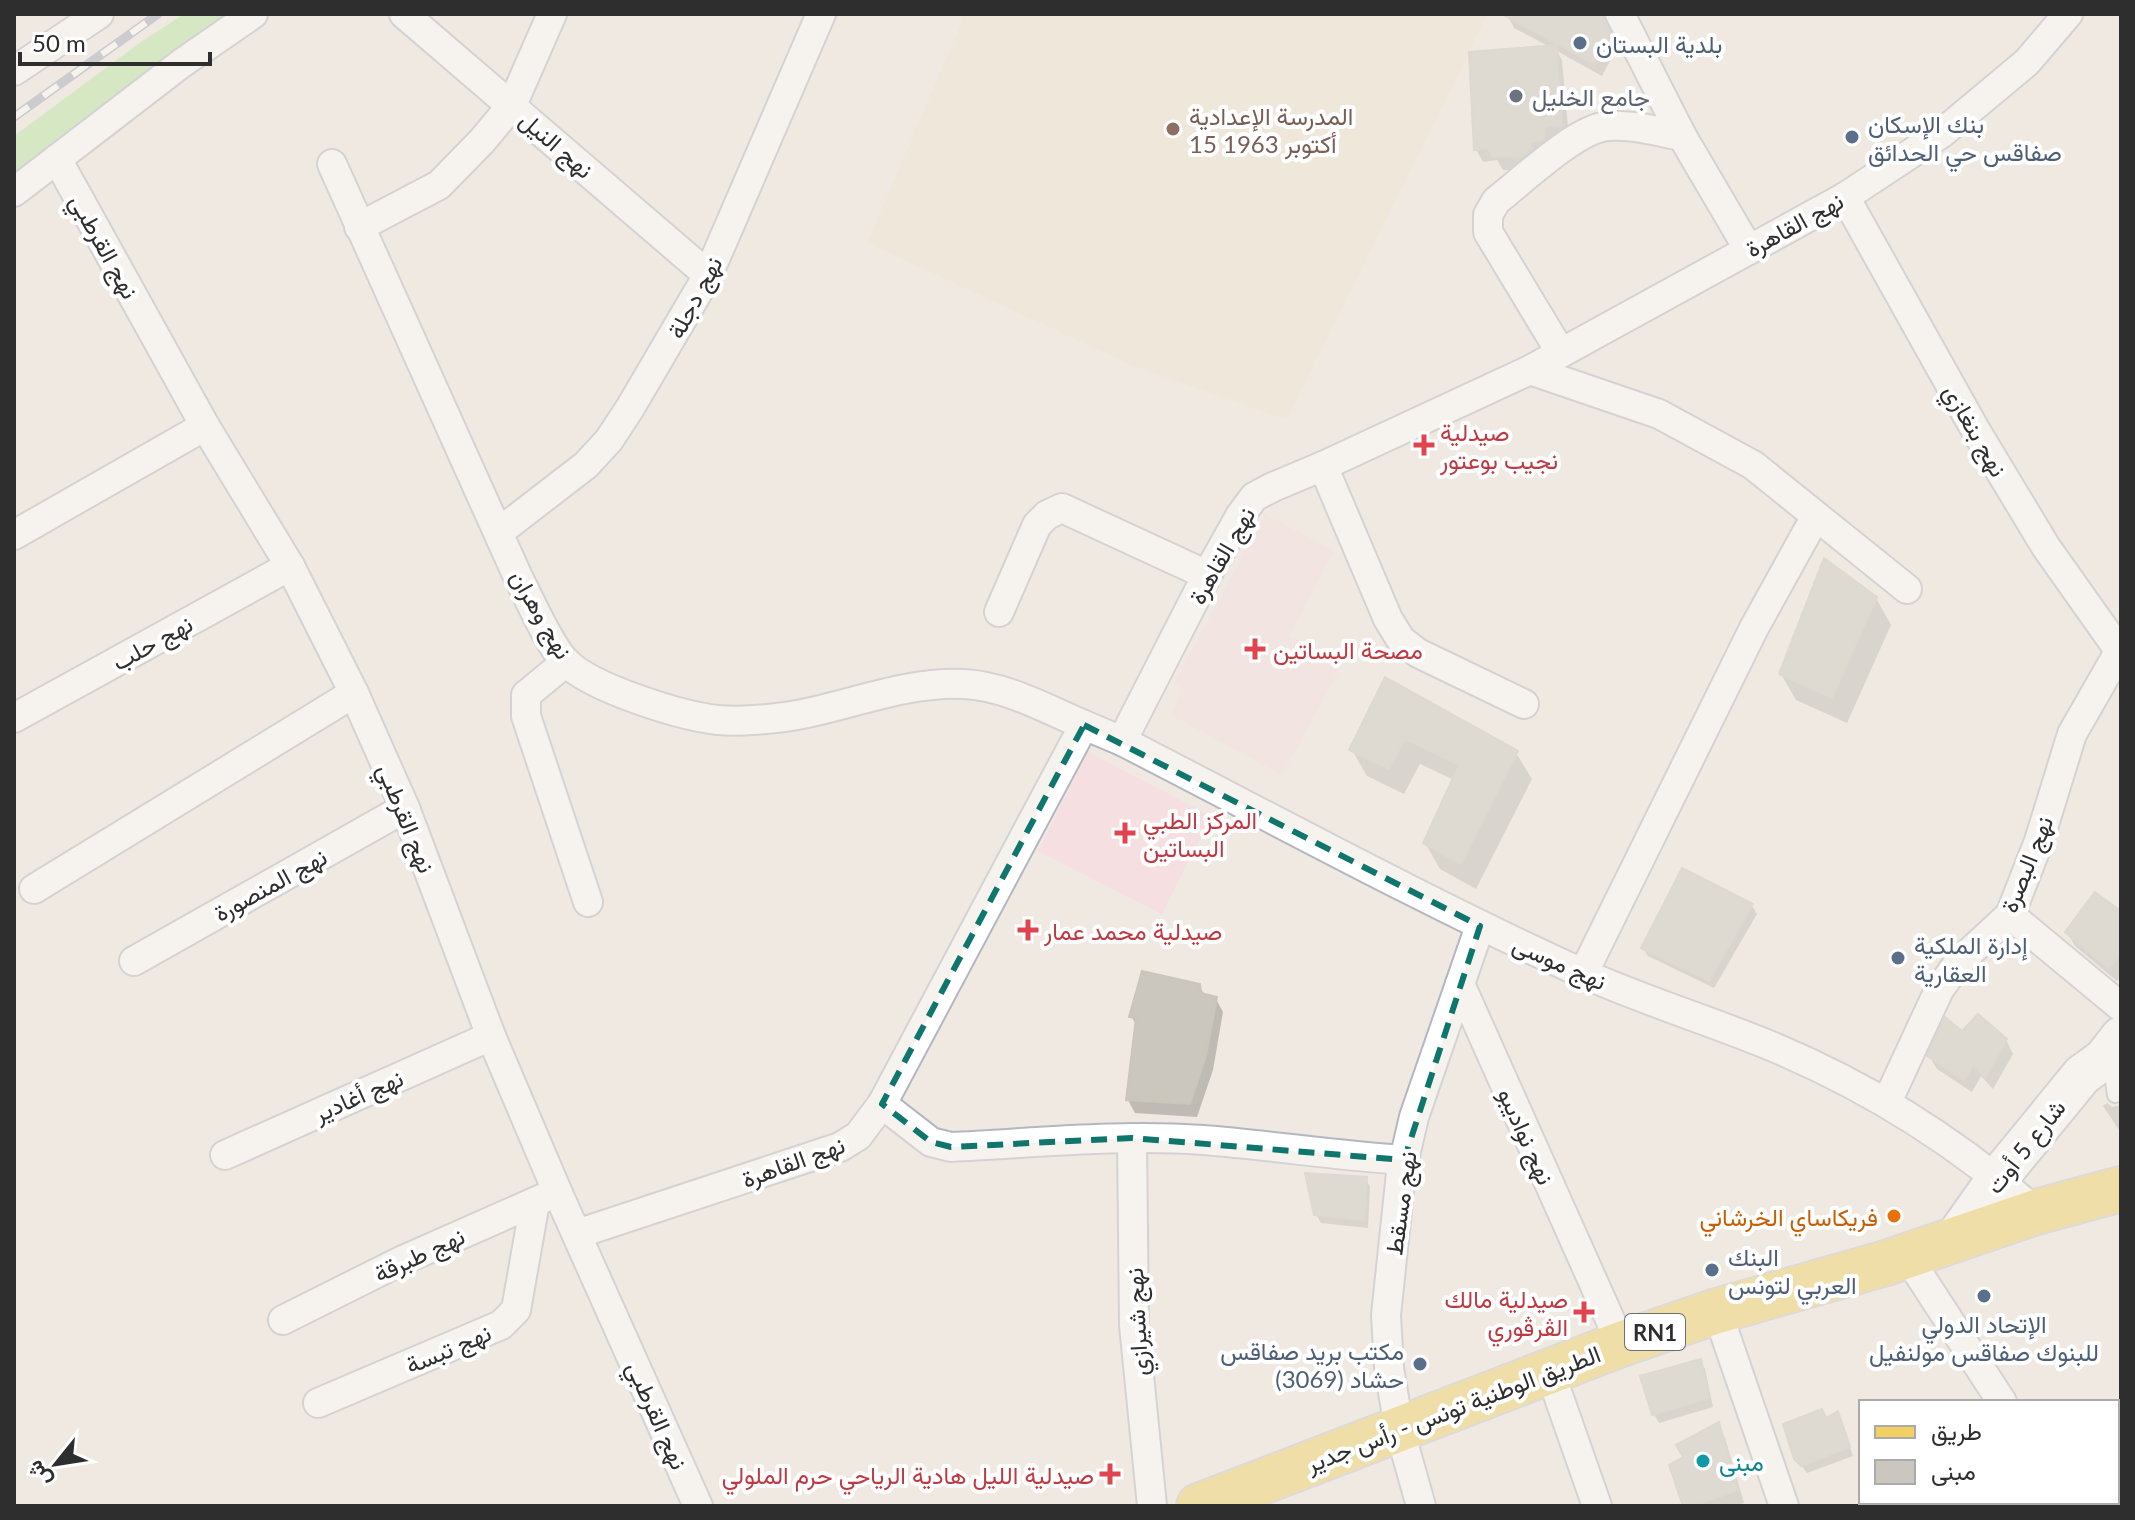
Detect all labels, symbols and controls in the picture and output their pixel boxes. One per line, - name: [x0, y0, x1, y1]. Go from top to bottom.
- scale bar: [20, 16, 210, 66]
- text: 50 m: [32, 28, 86, 57]
- place label: بلدية البستان: [1596, 29, 1722, 59]
- marker: بلدية البستان: [1571, 34, 1589, 52]
- place label: جامع الخليل: [1532, 82, 1650, 115]
- marker: جامع الخليل: [1507, 87, 1525, 105]
- place label: المدرسة الإعدادية 15 أكتوبر 1963: [1189, 101, 1353, 160]
- street label: نهج النيل: [512, 104, 600, 187]
- place label: بنك الإسكان صفاقس حي الحدائق: [1868, 109, 2062, 172]
- marker: المدرسة الإعدادية 15 أكتوبر 1963: [1164, 120, 1182, 138]
- marker: بنك الإسكان صفاقس حي الحدائق: [1843, 128, 1861, 146]
- street label: نهج القاهرة: [1740, 185, 1850, 266]
- street label: نهج القرطبي: [59, 189, 146, 306]
- street label: نهج دجلة: [660, 251, 731, 345]
- street label: نهج بنغازي: [1933, 379, 2014, 484]
- place label: صيدلية نجيب بوعتور: [1439, 417, 1558, 476]
- marker: صيدلية نجيب بوعتور: [1415, 436, 1433, 454]
- street label: نهج القاهرة: [1182, 501, 1264, 611]
- street label: نهج وهران: [501, 564, 579, 666]
- street label: نهج حلب: [107, 608, 199, 679]
- place label: مصحة البساتين: [1273, 635, 1423, 665]
- marker: مصحة البساتين: [1244, 638, 1266, 660]
- street label: نهج القرطبي: [366, 759, 442, 879]
- place label: المركز الطبي البساتين: [1143, 805, 1257, 863]
- street label: نهج البصرة: [1994, 812, 2062, 918]
- marker: المركز الطبي البساتين: [1114, 822, 1136, 844]
- street label: نهج المنصورة: [208, 841, 333, 930]
- place label: صيدلية محمد عمار: [1043, 916, 1222, 947]
- marker: صيدلية محمد عمار: [1019, 921, 1037, 939]
- street label: نهج موسى: [1507, 929, 1611, 999]
- place label: إدارة الملكية العقارية: [1914, 930, 2028, 989]
- marker: إدارة الملكية العقارية: [1889, 949, 1907, 967]
- street label: نهج أغادير: [308, 1062, 409, 1132]
- street label: نهج نواديبو: [1489, 1083, 1561, 1190]
- street label: شارع 5 أوت: [1979, 1093, 2073, 1201]
- street label: نهج القاهرة: [738, 1129, 850, 1197]
- street label: نهج مسقط: [1378, 1149, 1426, 1257]
- place label: فريكاساي الخرشاني: [1700, 1202, 1878, 1237]
- marker: فريكاساي الخرشاني: [1885, 1207, 1903, 1225]
- street label: نهج طبرقة: [369, 1220, 471, 1291]
- place label: البنك العربي لتونس: [1728, 1242, 1857, 1305]
- marker: البنك العربي لتونس: [1703, 1261, 1721, 1279]
- street label: نهج شيرازي: [1119, 1267, 1159, 1377]
- place label: صيدلية مالك الڤرڤوري: [1444, 1284, 1568, 1347]
- marker: الإتحاد الدولي للبنوك صفاقس مولنفيل: [1975, 1287, 1993, 1305]
- marker: صيدلية مالك الڤرڤوري: [1575, 1303, 1593, 1321]
- place label: الإتحاد الدولي للبنوك صفاقس مولنفيل: [1869, 1309, 2099, 1368]
- road number: RN1: [1625, 1314, 1685, 1350]
- street label: نهج تبسة: [401, 1317, 497, 1383]
- place label: مكتب بريد صفاقس حشاد (3069): [1220, 1336, 1404, 1393]
- street label: الطريق الوطنية تونس - رأس جدير: [1301, 1338, 1605, 1480]
- marker: مكتب بريد صفاقس حشاد (3069): [1411, 1355, 1429, 1373]
- street label: نهج القرطبي: [616, 1357, 695, 1476]
- legend: [1859, 1400, 2119, 1504]
- text: طريق: [1931, 1416, 1982, 1447]
- north arrow: [16, 1424, 96, 1504]
- place label: مبنى: [1719, 1447, 1764, 1477]
- marker: مبنى: [1694, 1452, 1712, 1470]
- text: ش: [20, 1456, 57, 1492]
- text: مبنى: [1931, 1456, 1976, 1486]
- place label: صيدلية الليل هادية الرياحي حرم الملولي: [722, 1460, 1094, 1495]
- marker: صيدلية الليل هادية الرياحي حرم الملولي: [1101, 1465, 1119, 1483]

